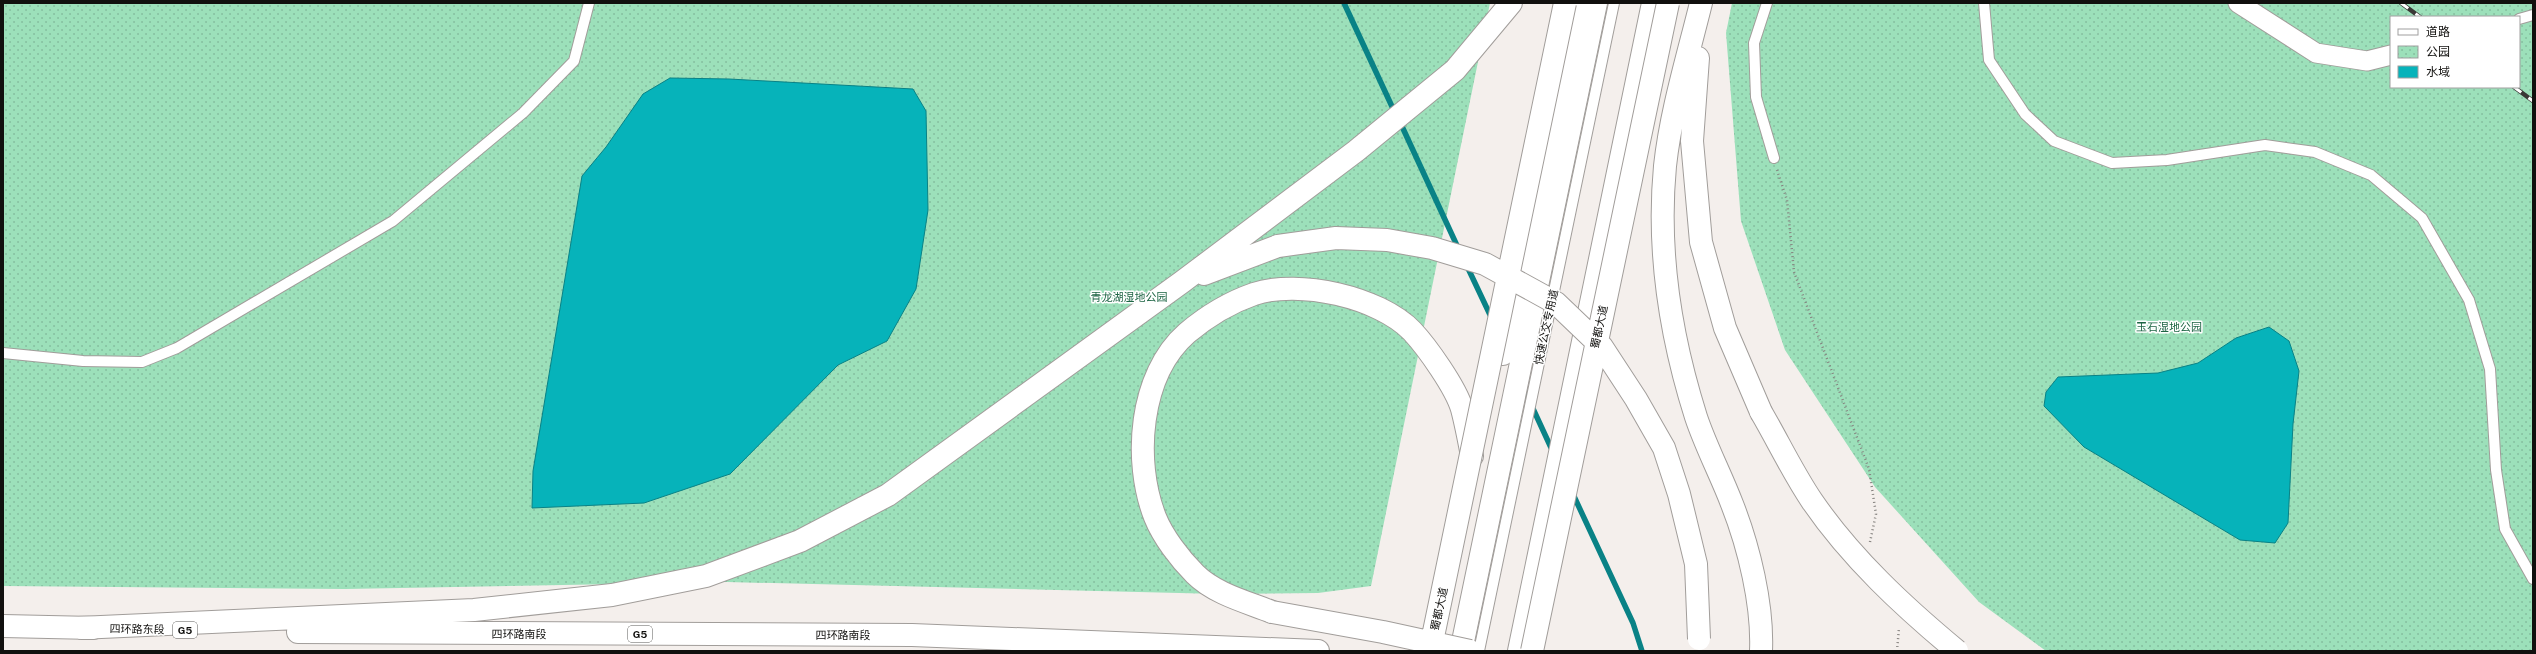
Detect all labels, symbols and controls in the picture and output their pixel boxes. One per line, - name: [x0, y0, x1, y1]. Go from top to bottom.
- legend: [2390, 16, 2520, 88]
- text: 道路: [2426, 25, 2450, 39]
- text: 公园: [2426, 45, 2450, 59]
- text: 水域: [2426, 65, 2450, 79]
- street label: 快速公交专用道: [1532, 288, 1560, 366]
- park label: 青龙湖湿地公园: [1091, 291, 1168, 303]
- street label: 蜀都大道: [1589, 304, 1609, 350]
- park label: 玉石湿地公园: [2136, 321, 2202, 333]
- street label: 蜀都大道: [1429, 586, 1449, 632]
- road number: G5: [173, 622, 197, 638]
- street label: 四环路东段: [109, 623, 165, 635]
- road number: G5: [628, 626, 652, 642]
- street label: 四环路南段: [492, 628, 547, 640]
- street label: 四环路南段: [816, 629, 871, 641]

